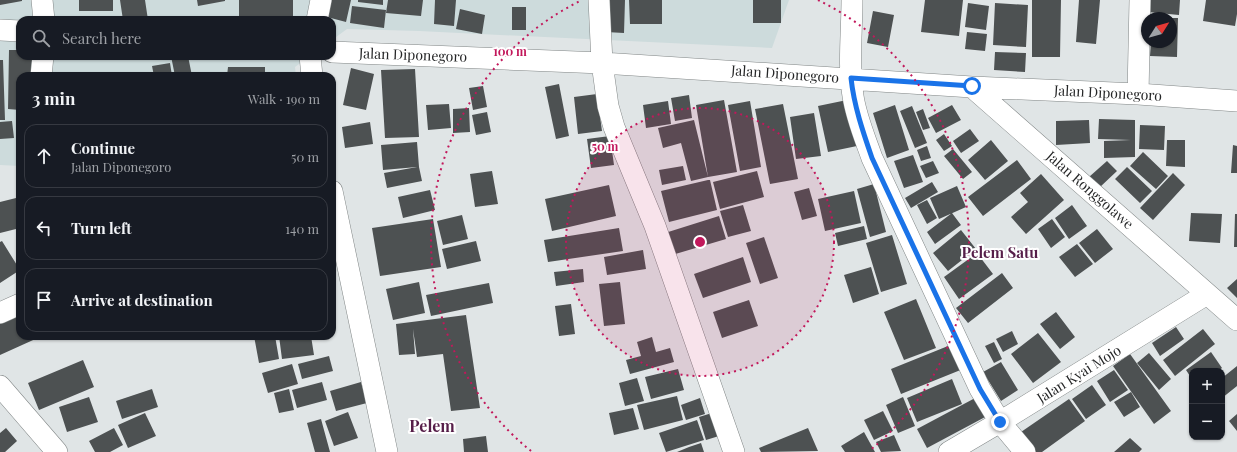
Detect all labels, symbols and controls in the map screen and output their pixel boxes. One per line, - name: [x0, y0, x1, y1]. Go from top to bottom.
- north arrow: [1141, 12, 1177, 48]
- search box: [16, 16, 336, 60]
- icon: search: [30, 27, 52, 49]
- text: Search here: [62, 28, 141, 48]
- street label: Jalan Diponegoro: [358, 43, 468, 66]
- text: 100 m: [493, 43, 527, 59]
- street label: Jalan Diponegoro: [729, 60, 840, 87]
- route start: [963, 77, 981, 95]
- street label: Jalan Diponegoro: [1053, 80, 1163, 105]
- text: 3 min: [32, 87, 75, 109]
- text: Walk · 190 m: [248, 90, 320, 107]
- text: Continue: [71, 138, 135, 158]
- text: 50 m: [592, 138, 619, 154]
- icon: ahead: [33, 145, 55, 167]
- street label: Jalan Ronggolawe: [1042, 146, 1138, 233]
- text: 50 m: [291, 148, 319, 165]
- text: Jalan Diponegoro: [71, 158, 171, 175]
- icon: left: [33, 217, 55, 239]
- text: Turn left: [71, 218, 132, 238]
- text: 140 m: [285, 220, 319, 237]
- centre of rings: [693, 235, 707, 249]
- district label: Pelem Satu: [962, 242, 1038, 262]
- icon: arrive: [33, 289, 55, 311]
- text: Arrive at destination: [71, 290, 213, 310]
- street label: Jalan Kyai Mojo: [1032, 340, 1125, 408]
- map controls: [1189, 368, 1225, 440]
- button: +: [1189, 368, 1225, 404]
- button: −: [1189, 404, 1225, 440]
- route end: [991, 413, 1009, 431]
- district label: Pelem: [409, 415, 455, 436]

